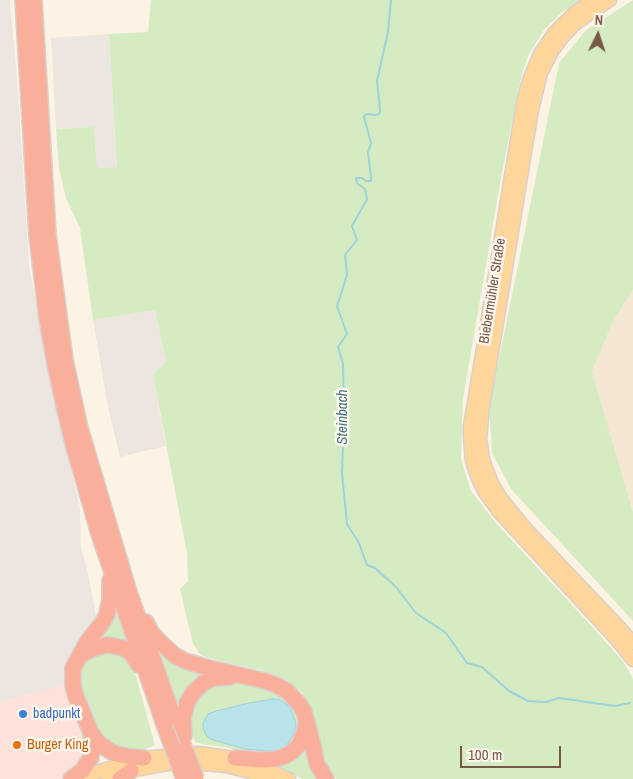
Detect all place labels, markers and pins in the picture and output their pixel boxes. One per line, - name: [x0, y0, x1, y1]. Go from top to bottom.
- place label: badpunkt: [33, 706, 80, 722]
- marker: badpunkt: [17, 708, 29, 720]
- place label: Burger King: [27, 737, 88, 753]
- marker: Burger King: [11, 739, 23, 751]

